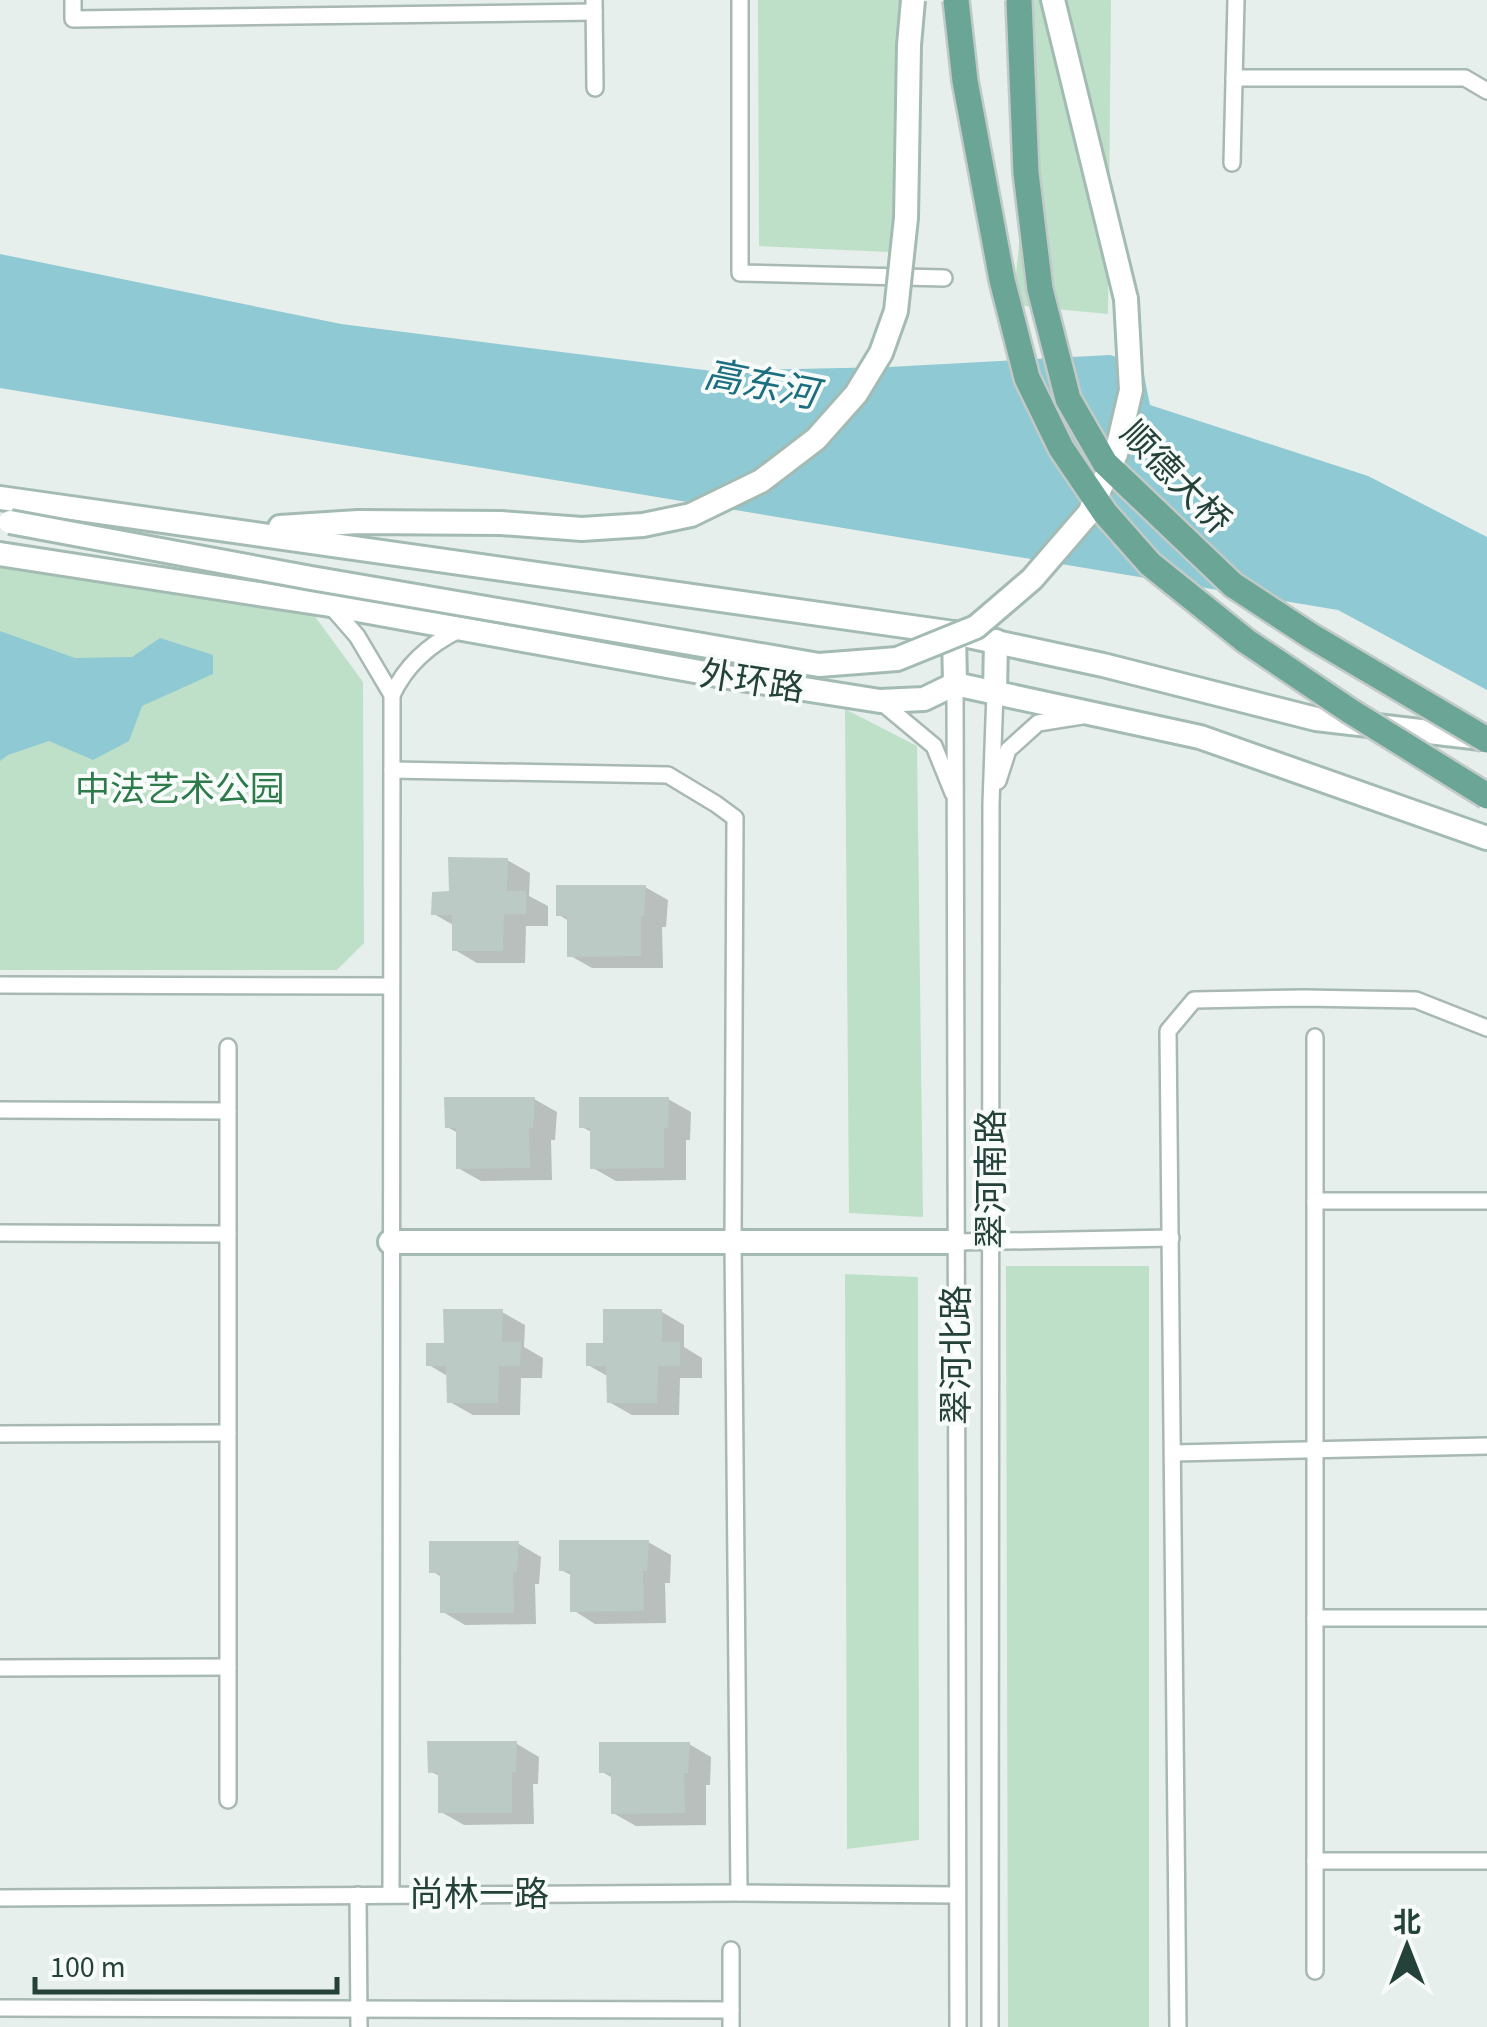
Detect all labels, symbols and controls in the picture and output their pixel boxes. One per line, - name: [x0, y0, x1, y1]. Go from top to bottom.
- water label: 高东河: [700, 348, 829, 424]
- street label: 顺德大桥: [1109, 410, 1242, 545]
- street label: 外环路: [696, 649, 808, 715]
- park label: 中法艺术公园: [75, 765, 285, 815]
- street label: 翠河南路: [967, 1109, 1017, 1249]
- street label: 翠河北路: [932, 1285, 982, 1425]
- street label: 尚林一路: [409, 1870, 549, 1920]
- north arrow: [1357, 1897, 1457, 1997]
- text: 北: [1393, 1903, 1421, 1943]
- scale bar: [35, 1932, 338, 1994]
- text: 100 m: [50, 1946, 126, 1989]

